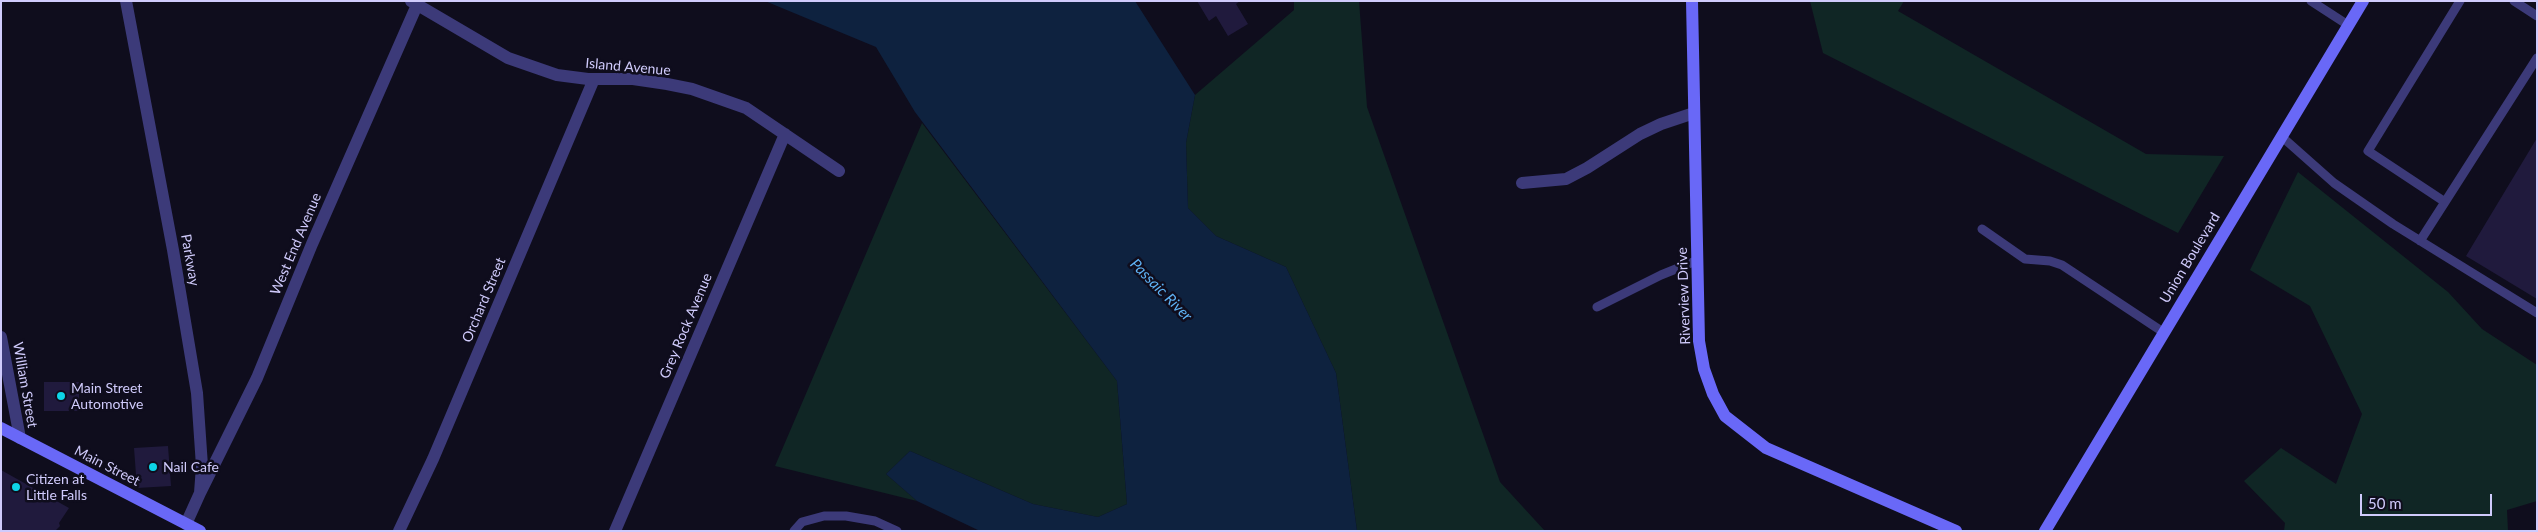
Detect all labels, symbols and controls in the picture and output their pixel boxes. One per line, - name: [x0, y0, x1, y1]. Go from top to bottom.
- street label: Island Avenue: [585, 55, 671, 79]
- street label: West End Avenue: [267, 190, 325, 298]
- street label: Union Boulevard: [2156, 210, 2224, 306]
- street label: Parkway: [177, 233, 203, 287]
- street label: Riverview Drive: [1674, 247, 1694, 345]
- street label: Orchard Street: [459, 255, 509, 345]
- water label: Passaic River: [1126, 255, 1196, 325]
- street label: Grey Rock Avenue: [656, 271, 716, 381]
- street label: William Street: [9, 341, 41, 429]
- place label: Main Street Automotive: [71, 380, 143, 412]
- marker: Main Street Automotive: [55, 390, 67, 402]
- street label: Main Street: [71, 442, 143, 490]
- place label: Nail Cafe: [163, 459, 219, 475]
- marker: Nail Cafe: [147, 461, 159, 473]
- place label: Citizen at Little Falls: [26, 471, 87, 504]
- marker: Citizen at Little Falls: [10, 481, 22, 493]
- scale bar: [2363, 484, 2496, 516]
- text: 50 m: [2368, 494, 2402, 512]

